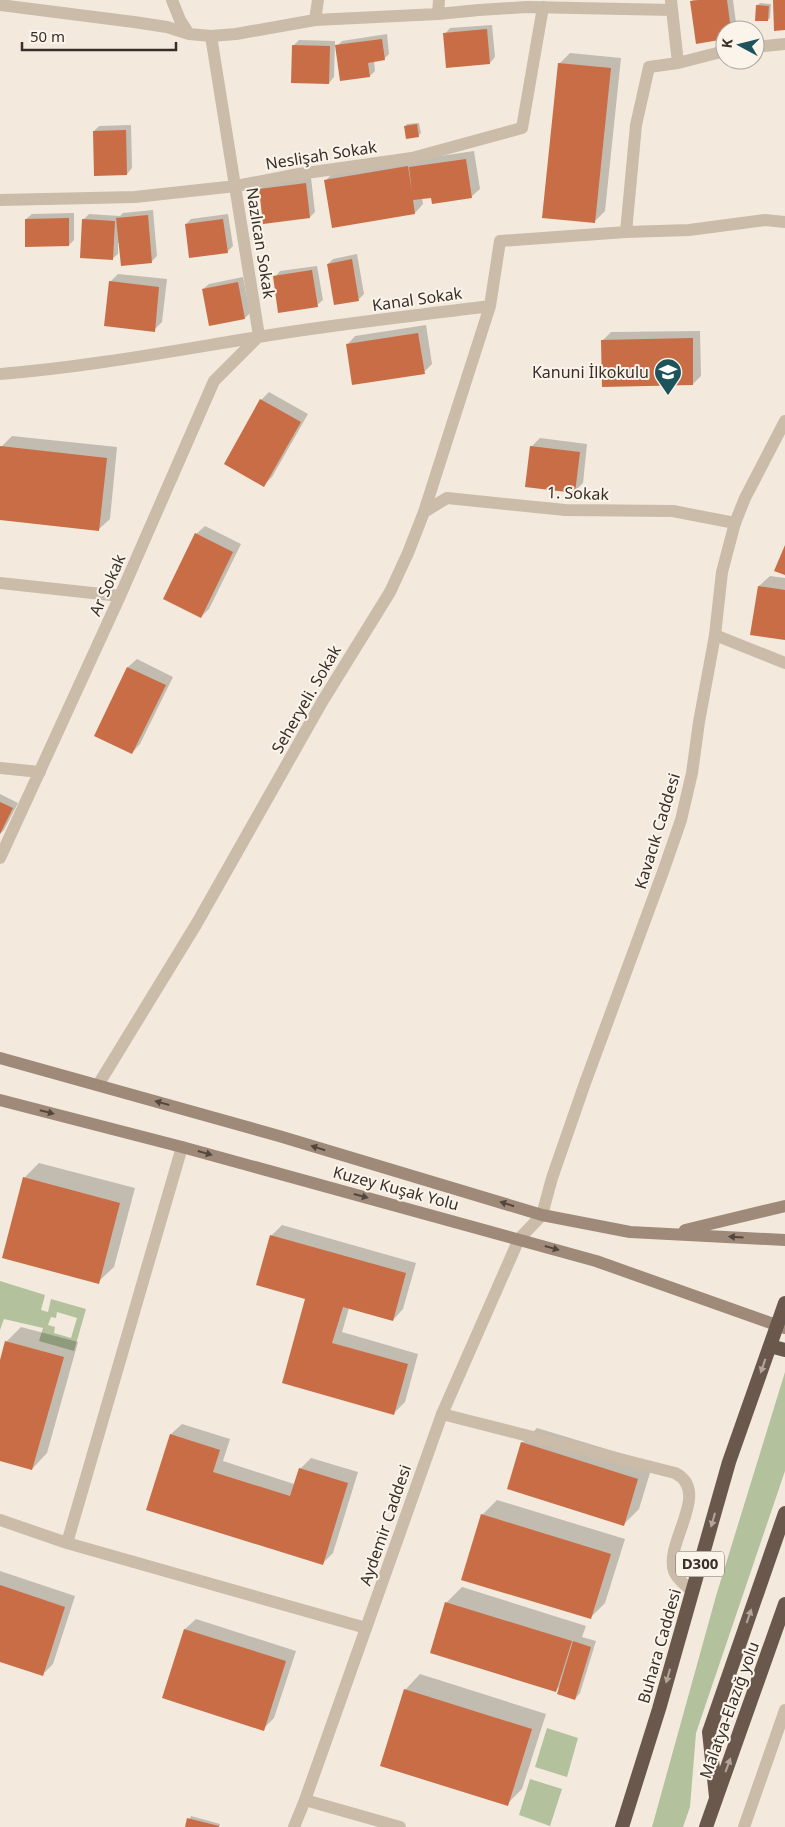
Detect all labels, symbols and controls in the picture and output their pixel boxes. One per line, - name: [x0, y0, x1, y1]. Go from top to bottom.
- scale bar: [22, 20, 176, 52]
- north arrow: [715, 20, 765, 70]
- text: 50 m: [30, 26, 65, 46]
- text: K: [717, 37, 737, 49]
- street label: Neslişah Sokak: [264, 135, 379, 175]
- street label: Nazlıcan Sokak: [241, 186, 281, 301]
- street label: Kanal Sokak: [371, 282, 464, 316]
- school or university icon: Kanuni İlkokulu: [653, 357, 683, 396]
- place label: Kanuni İlkokulu: [532, 361, 649, 383]
- street label: 1. Sokak: [547, 481, 610, 505]
- street label: Ar Sokak: [84, 550, 131, 619]
- street label: Seheryeli. Sokak: [266, 640, 346, 757]
- street label: Kavacık Caddesi: [629, 770, 685, 892]
- one-way arrow: [154, 1098, 169, 1106]
- one-way arrow: [40, 1108, 55, 1116]
- one-way arrow: [310, 1143, 325, 1151]
- one-way arrow: [197, 1149, 212, 1157]
- street label: Kuzey Kuşak Yolu: [331, 1161, 461, 1215]
- one-way arrow: [354, 1192, 369, 1200]
- one-way arrow: [500, 1200, 515, 1208]
- one-way arrow: [728, 1233, 744, 1241]
- one-way arrow: [544, 1245, 559, 1253]
- one-way arrow: [759, 1358, 766, 1373]
- street label: Aydemir Caddesi: [354, 1462, 416, 1588]
- one-way arrow: [708, 1513, 716, 1528]
- road number: D300: [676, 1552, 724, 1576]
- street label: Buhara Caddesi: [632, 1586, 686, 1706]
- one-way arrow: [746, 1608, 754, 1623]
- street label: Malatya-Elazığ yolu: [694, 1638, 764, 1782]
- one-way arrow: [664, 1669, 672, 1684]
- one-way arrow: [725, 1757, 732, 1772]

